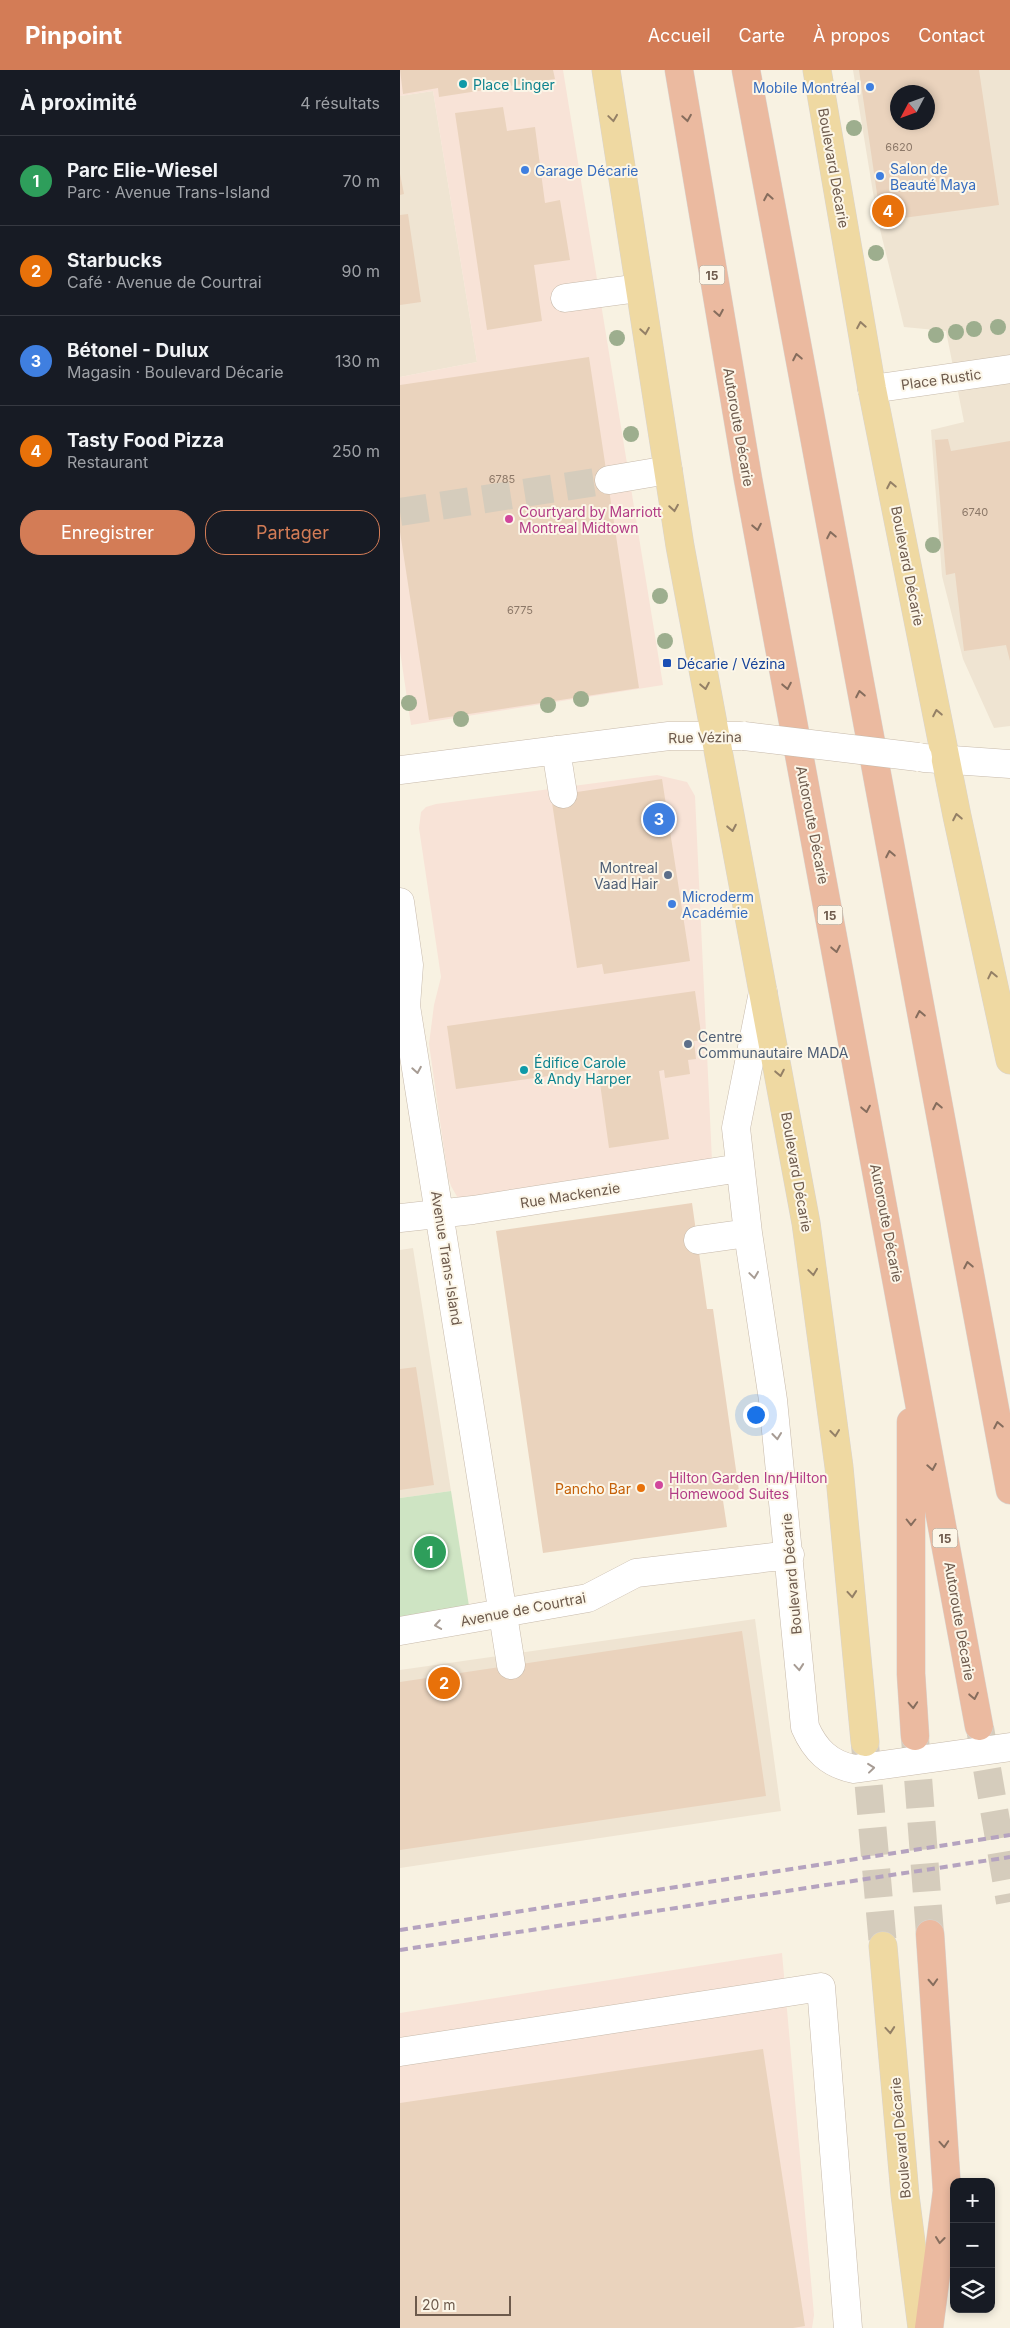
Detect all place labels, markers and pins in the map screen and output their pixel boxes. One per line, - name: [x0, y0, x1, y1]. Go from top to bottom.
- place label: Place Linger: [473, 76, 555, 93]
- marker: Place Linger: [457, 78, 469, 90]
- place label: Mobile Montréal: [753, 79, 860, 96]
- marker: Mobile Montréal: [864, 81, 876, 93]
- place label: Salon de Beauté Maya: [890, 160, 976, 193]
- place label: Garage Décarie: [535, 162, 638, 179]
- marker: Garage Décarie: [519, 164, 531, 176]
- marker: Salon de Beauté Maya: [874, 170, 886, 182]
- pin: 4: [872, 192, 904, 230]
- place label: Courtyard by Marriott Montreal Midtown: [519, 503, 662, 536]
- marker: Courtyard by Marriott Montreal Midtown: [503, 513, 515, 525]
- place label: Décarie / Vézina: [677, 655, 785, 672]
- marker: Décarie / Vézina: [661, 657, 673, 669]
- pin: 3: [643, 800, 675, 838]
- place label: Montreal Vaad Hair: [594, 859, 658, 892]
- marker: Montreal Vaad Hair: [662, 869, 674, 881]
- place label: Microderm Académie: [682, 888, 754, 921]
- marker: Microderm Académie: [666, 898, 678, 910]
- place label: Centre Communautaire MADA: [698, 1028, 849, 1061]
- marker: Centre Communautaire MADA: [682, 1038, 694, 1050]
- place label: Édifice Carole & Andy Harper: [534, 1054, 631, 1087]
- marker: Édifice Carole & Andy Harper: [518, 1064, 530, 1076]
- place label: Hilton Garden Inn/Hilton Homewood Suites: [669, 1469, 828, 1502]
- marker: Hilton Garden Inn/Hilton Homewood Suites: [653, 1479, 665, 1491]
- place label: Pancho Bar: [555, 1480, 631, 1497]
- marker: Pancho Bar: [635, 1482, 647, 1494]
- pin: 1: [414, 1533, 446, 1571]
- pin: 2: [428, 1664, 460, 1702]

